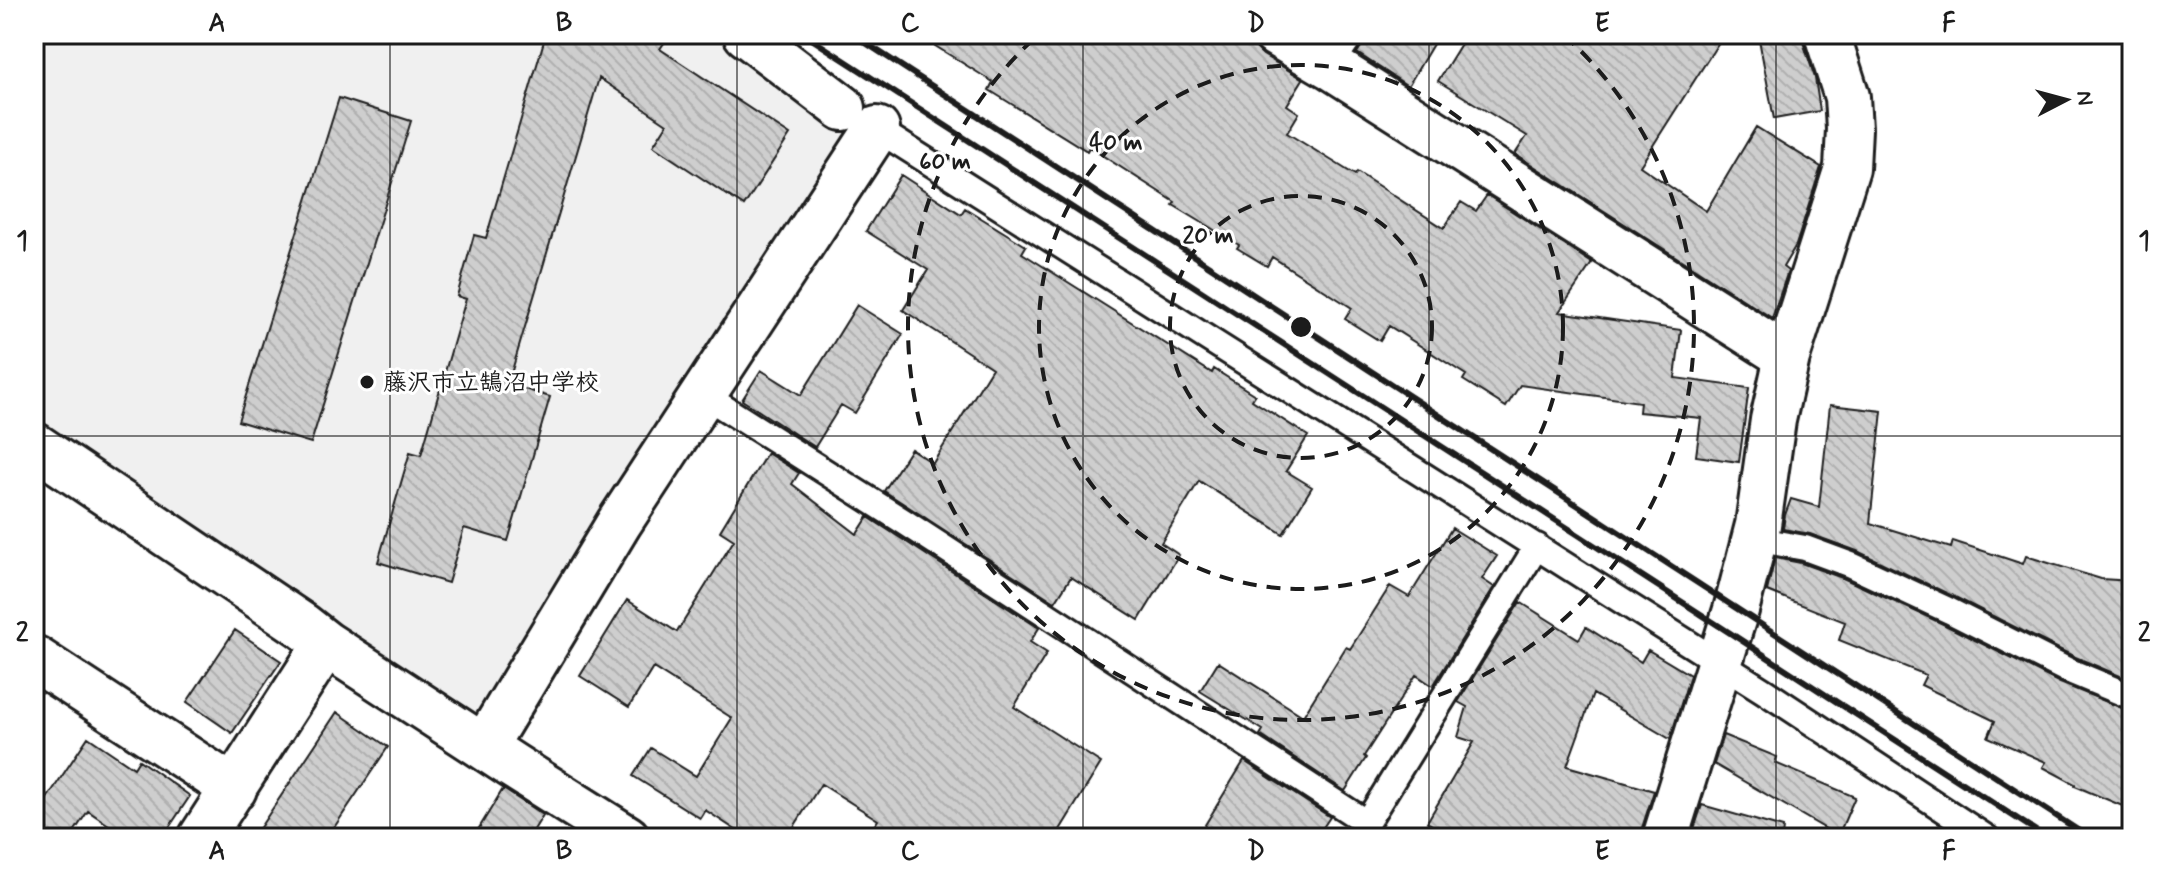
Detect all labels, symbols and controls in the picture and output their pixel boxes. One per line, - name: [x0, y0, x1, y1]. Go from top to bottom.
- text: A: [208, 7, 226, 41]
- text: B: [556, 7, 572, 41]
- text: C: [901, 7, 920, 41]
- text: D: [1247, 7, 1265, 41]
- text: E: [1594, 7, 1610, 41]
- text: F: [1942, 7, 1956, 41]
- north arrow: [2026, 60, 2106, 140]
- text: N: [2069, 89, 2099, 107]
- text: 40 m: [1089, 128, 1143, 159]
- text: 60 m: [919, 147, 971, 178]
- text: 20 m: [1182, 221, 1234, 252]
- text: 1: [16, 225, 28, 259]
- text: 1: [2138, 225, 2150, 259]
- centre of rings: [1287, 313, 1315, 341]
- place label: 藤沢市立鵠沼中学校: [383, 368, 599, 399]
- marker: 藤沢市立鵠沼中学校: [358, 373, 376, 391]
- text: 2: [16, 617, 29, 651]
- text: 2: [2138, 617, 2151, 651]
- text: A: [208, 835, 226, 869]
- text: B: [556, 835, 572, 869]
- text: C: [901, 835, 920, 869]
- text: D: [1247, 835, 1265, 869]
- text: E: [1594, 835, 1610, 869]
- text: F: [1942, 835, 1956, 869]

